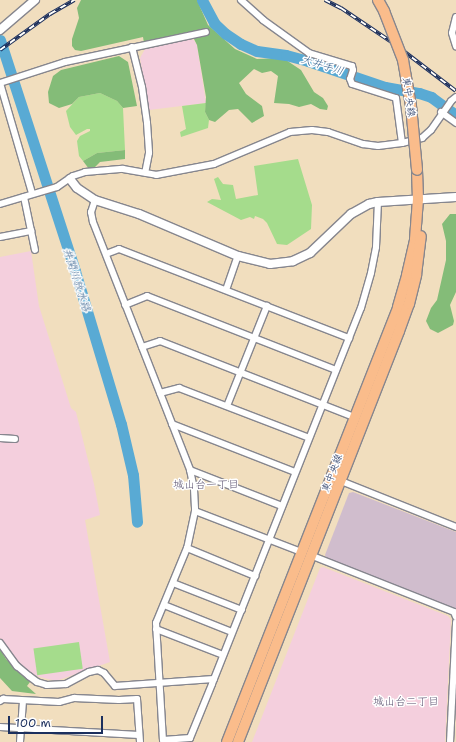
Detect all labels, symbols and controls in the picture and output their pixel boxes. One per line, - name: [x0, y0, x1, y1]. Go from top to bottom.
- water label: 大井手川: [299, 53, 345, 79]
- street label: 東中央線: [400, 76, 418, 118]
- water label: 井関川放水路: [60, 247, 92, 313]
- street label: 東中央線: [319, 452, 345, 494]
- district label: 城山台一丁目: [173, 478, 239, 492]
- district label: 城山台二丁目: [373, 695, 439, 709]
- scale bar: [10, 708, 105, 734]
- text: 100 m: [15, 715, 51, 731]

